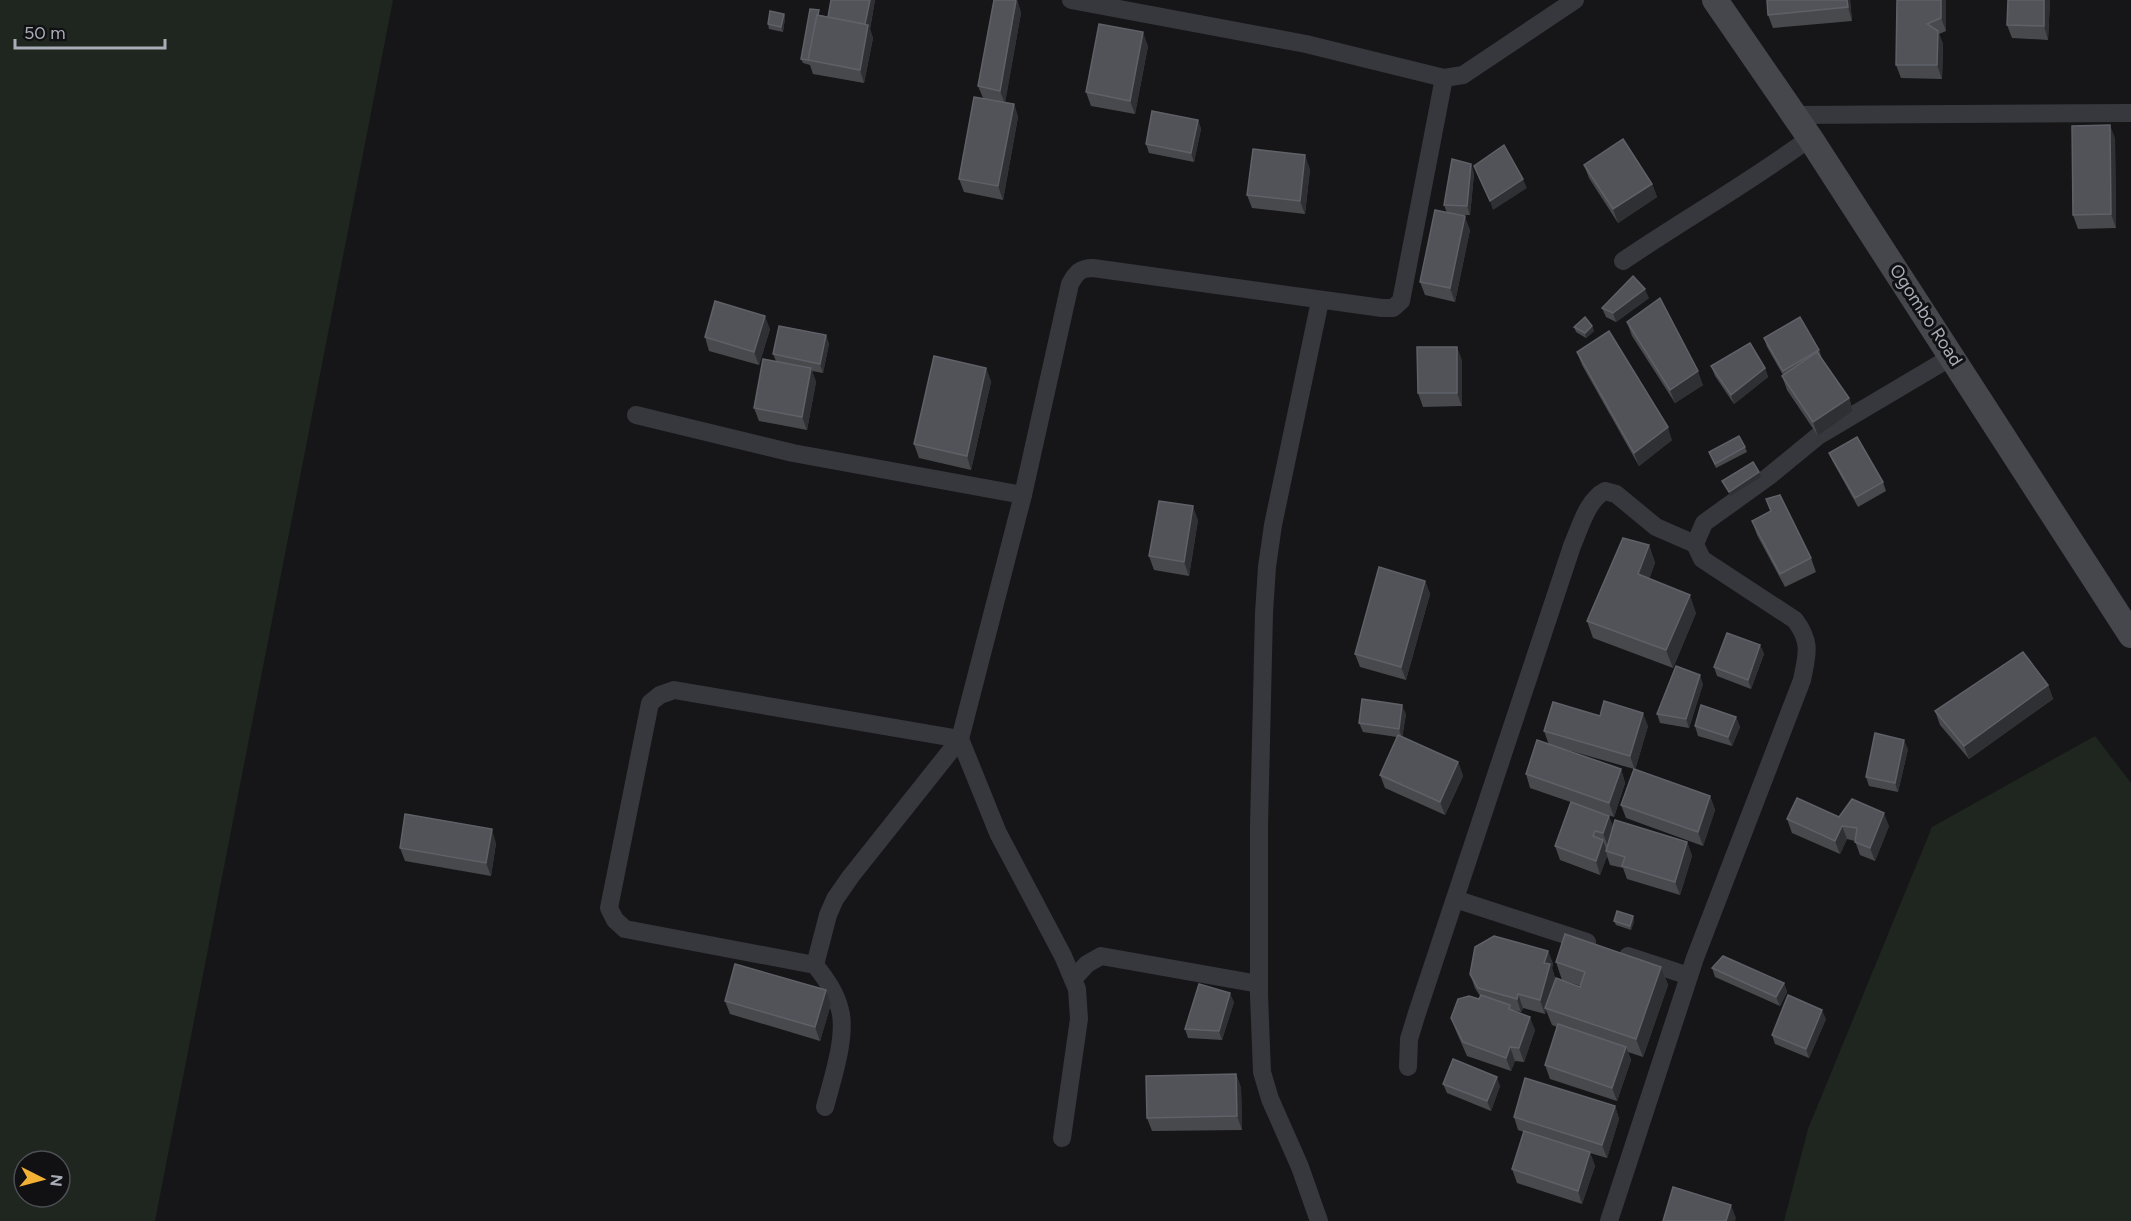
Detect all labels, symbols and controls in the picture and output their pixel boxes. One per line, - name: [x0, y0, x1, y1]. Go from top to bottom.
- scale bar: [15, 12, 165, 50]
- text: 50 m: [24, 22, 66, 44]
- street label: Ogombo Road: [1885, 260, 1967, 370]
- north arrow: [12, 1149, 72, 1209]
- text: N: [46, 1173, 67, 1188]

